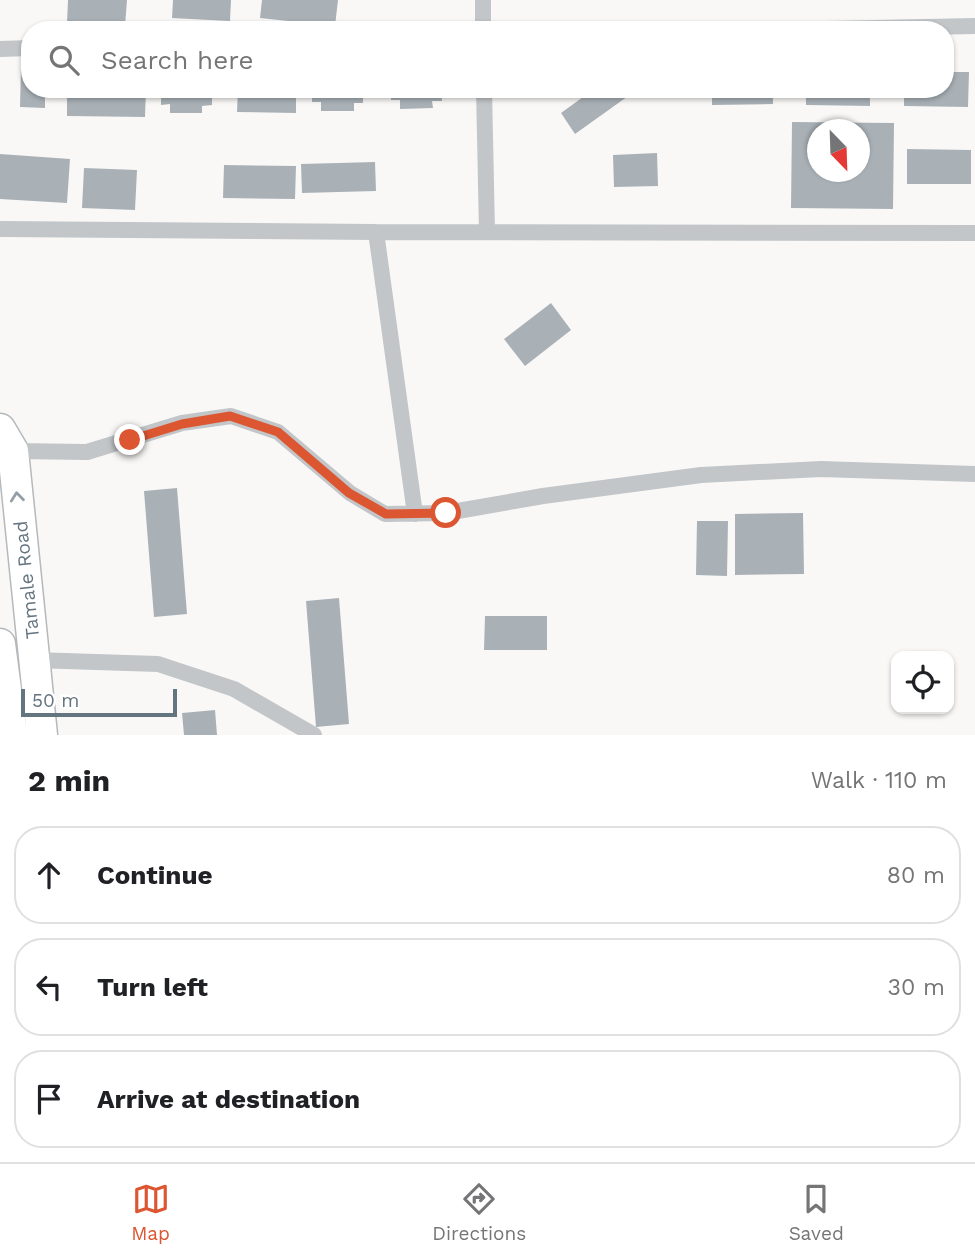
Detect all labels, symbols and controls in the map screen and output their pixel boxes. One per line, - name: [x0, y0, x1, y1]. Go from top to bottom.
- search box: [21, 21, 954, 98]
- icon: search: [45, 41, 83, 79]
- text: Search here: [101, 45, 253, 75]
- north arrow: [807, 119, 870, 182]
- route end: [114, 424, 145, 455]
- one-way arrow: [10, 491, 25, 502]
- route start: [430, 497, 461, 528]
- street label: Tamale Road: [9, 520, 44, 640]
- map controls: [891, 651, 954, 714]
- button: locate: [891, 651, 954, 714]
- scale bar: [21, 686, 177, 718]
- text: 50 m: [32, 689, 79, 712]
- text: 2 min: [28, 763, 110, 798]
- text: Walk · 110 m: [811, 767, 947, 794]
- icon: ahead: [30, 856, 68, 894]
- text: Continue: [97, 860, 213, 890]
- text: 80 m: [887, 862, 945, 889]
- icon: left: [30, 968, 68, 1006]
- text: Turn left: [97, 972, 208, 1002]
- text: 30 m: [888, 974, 945, 1001]
- icon: arrive: [30, 1080, 68, 1118]
- text: Arrive at destination: [97, 1084, 360, 1114]
- tab: Map: [131, 1180, 170, 1245]
- tab: Directions: [432, 1180, 526, 1245]
- tab: Saved: [789, 1180, 844, 1245]

